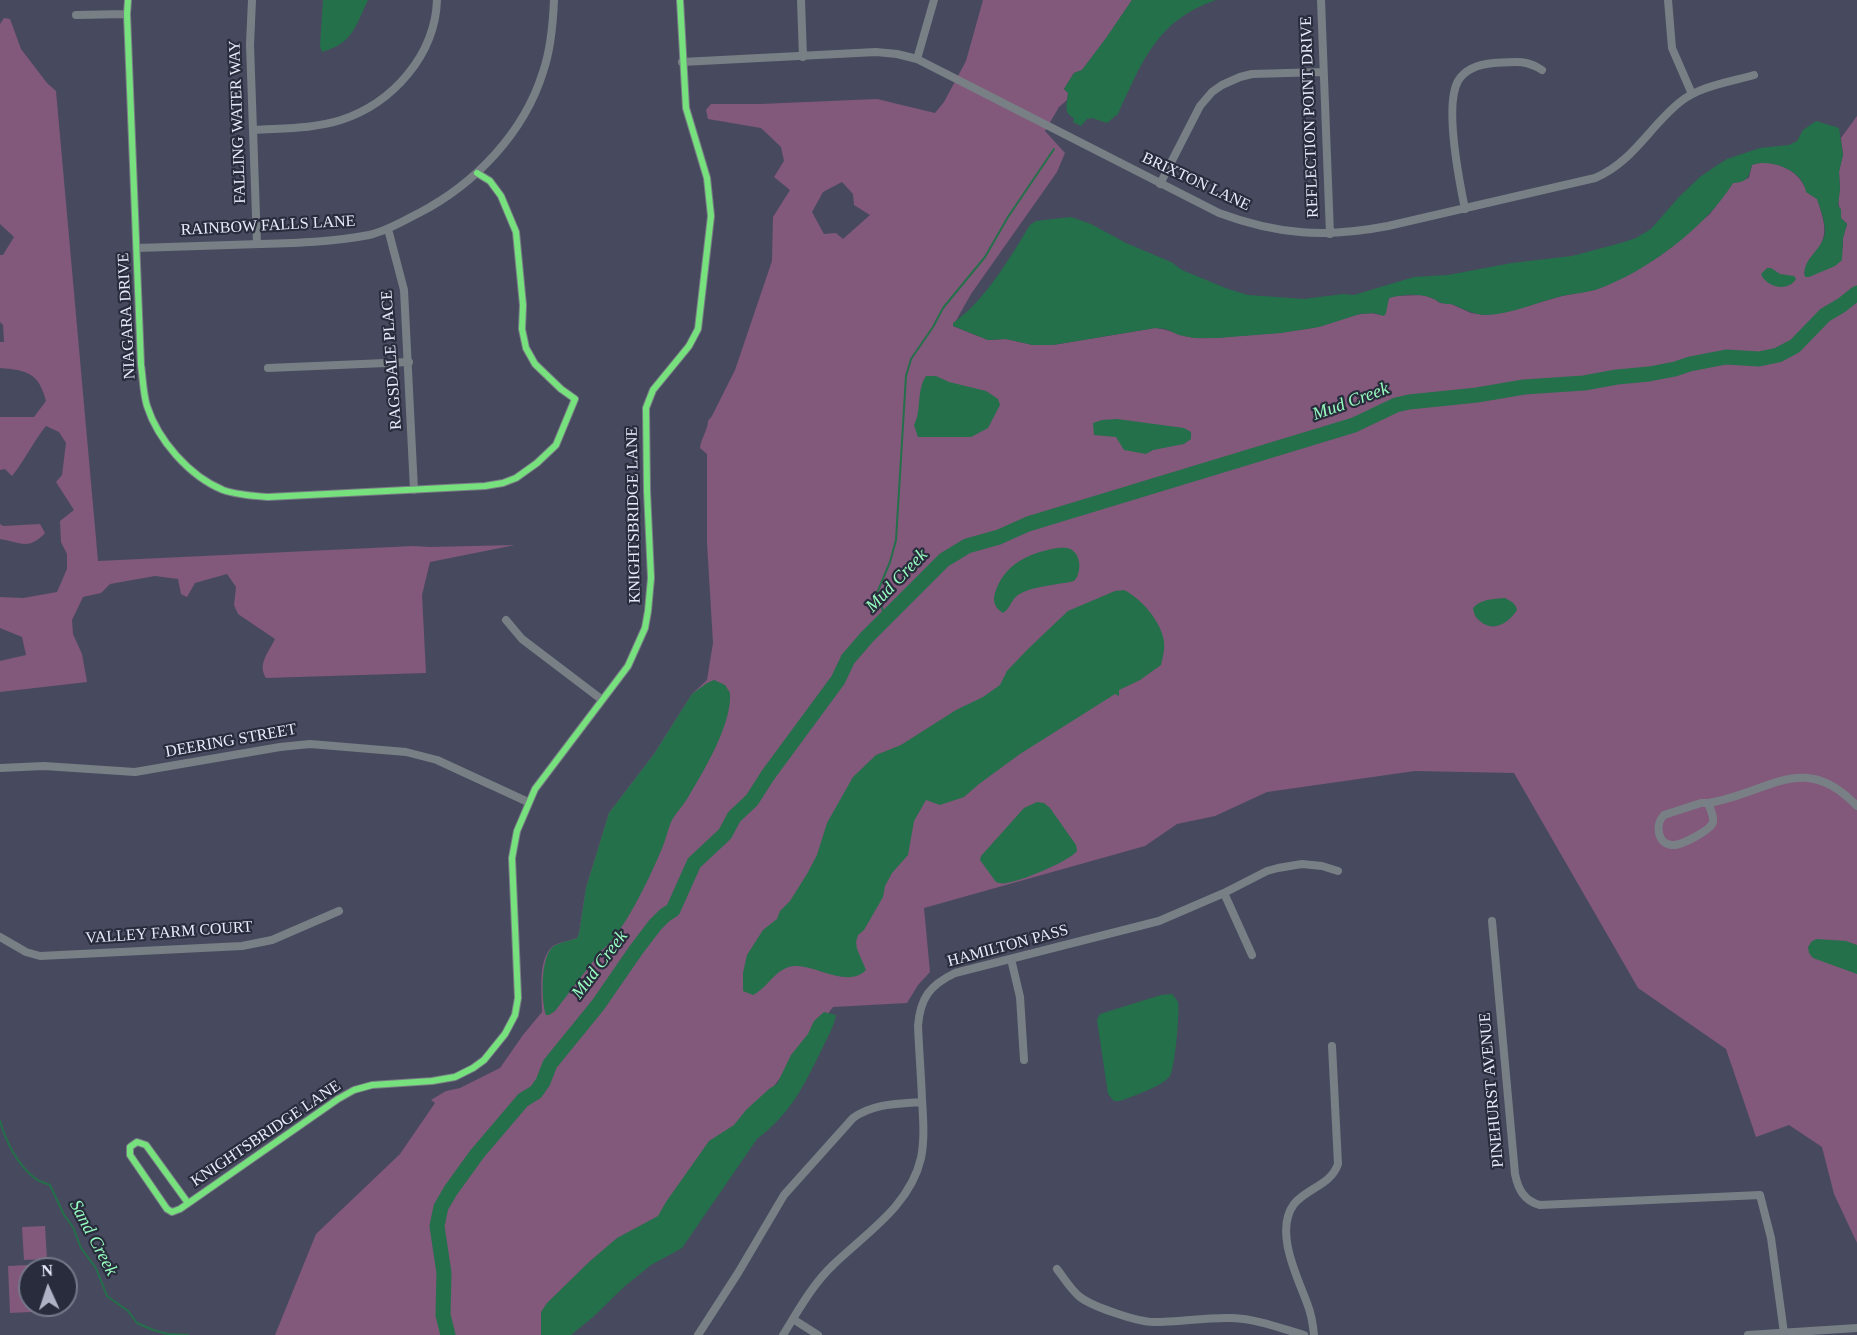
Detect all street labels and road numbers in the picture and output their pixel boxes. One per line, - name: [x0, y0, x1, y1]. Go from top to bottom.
- street label: REFLECTION POINT DRIVE: [1297, 16, 1323, 218]
- street label: FALLING WATER WAY: [226, 40, 250, 204]
- street label: BRIXTON LANE: [1139, 148, 1253, 216]
- street label: RAINBOW FALLS LANE: [180, 212, 356, 240]
- street label: NIAGARA DRIVE: [114, 252, 140, 380]
- street label: RAGSDALE PLACE: [378, 289, 406, 431]
- street label: KNIGHTSBRIDGE LANE: [623, 427, 645, 603]
- street label: DEERING STREET: [164, 720, 298, 762]
- street label: VALLEY FARM COURT: [85, 918, 253, 948]
- street label: HAMILTON PASS: [945, 921, 1071, 971]
- street label: PINEHURST AVENUE: [1476, 1012, 1508, 1168]
- street label: KNIGHTSBRIDGE LANE: [187, 1077, 345, 1191]

